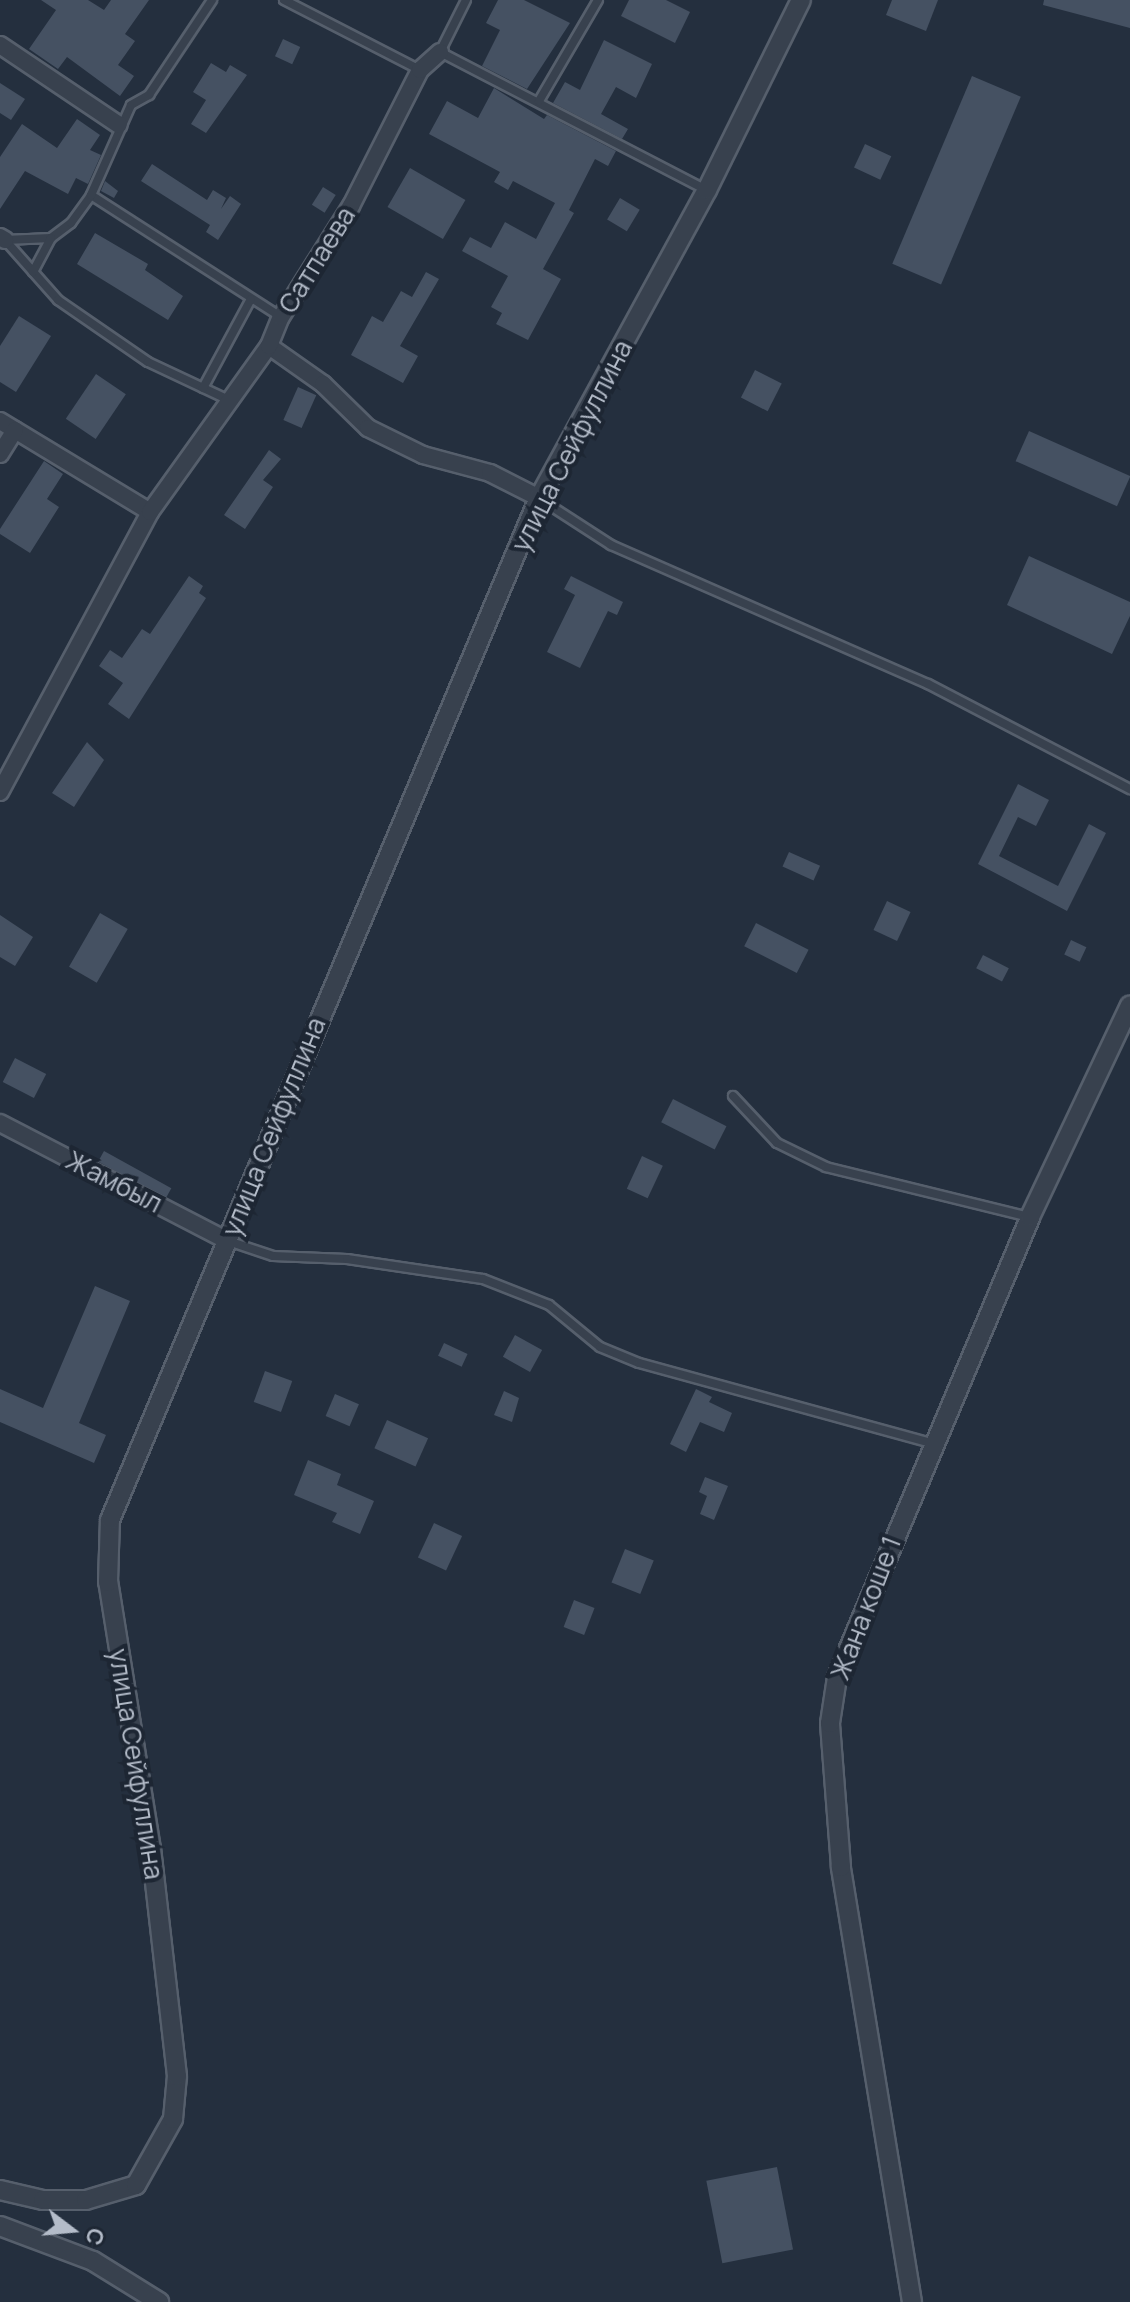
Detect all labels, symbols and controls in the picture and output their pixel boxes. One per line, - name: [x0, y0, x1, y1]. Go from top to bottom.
- street label: Сатпаева: [272, 201, 362, 319]
- street label: улица Сейфуллина: [505, 335, 639, 557]
- street label: улица Сейфуллина: [216, 1013, 332, 1241]
- street label: Жамбыл: [61, 1145, 167, 1219]
- street label: Жана коше 1: [824, 1532, 908, 1684]
- street label: улица Сейфуллина: [102, 1646, 170, 1882]
- north arrow: [32, 2190, 112, 2270]
- text: С: [78, 2225, 112, 2249]

